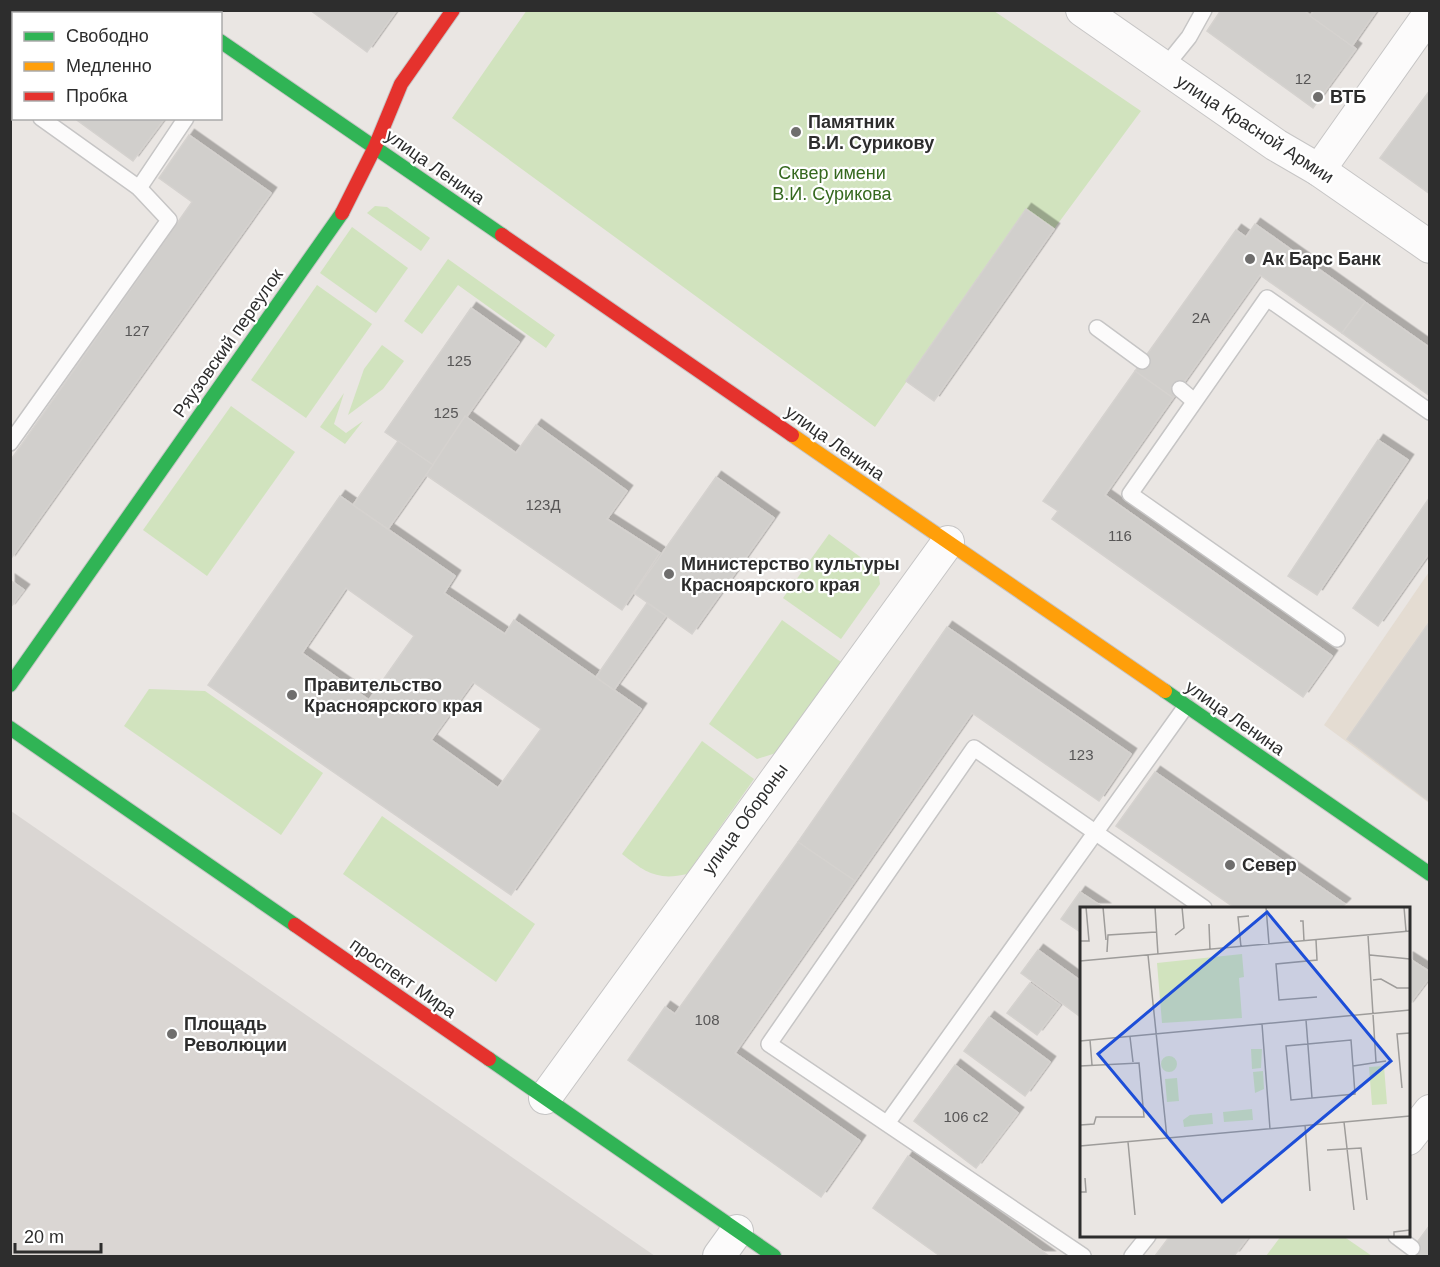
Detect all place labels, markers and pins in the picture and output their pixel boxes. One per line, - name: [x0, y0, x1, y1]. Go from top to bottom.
- place label: ВТБ: [1330, 87, 1366, 107]
- marker: ВТБ: [1311, 90, 1325, 104]
- place label: Памятник В.И. Сурикову: [808, 112, 934, 153]
- marker: Памятник В.И. Сурикову: [789, 125, 803, 139]
- place label: Ак Барс Банк: [1262, 249, 1382, 269]
- marker: Ак Барс Банк: [1243, 252, 1257, 266]
- place label: Министерство культуры Красноярского края: [681, 554, 900, 595]
- marker: Министерство культуры Красноярского края: [662, 567, 676, 581]
- place label: Правительство Красноярского края: [304, 675, 483, 716]
- marker: Правительство Красноярского края: [285, 688, 299, 702]
- place label: Север: [1242, 855, 1297, 875]
- marker: Север: [1223, 858, 1237, 872]
- place label: Площадь Революции: [184, 1014, 287, 1055]
- marker: Площадь Революции: [165, 1027, 179, 1041]

